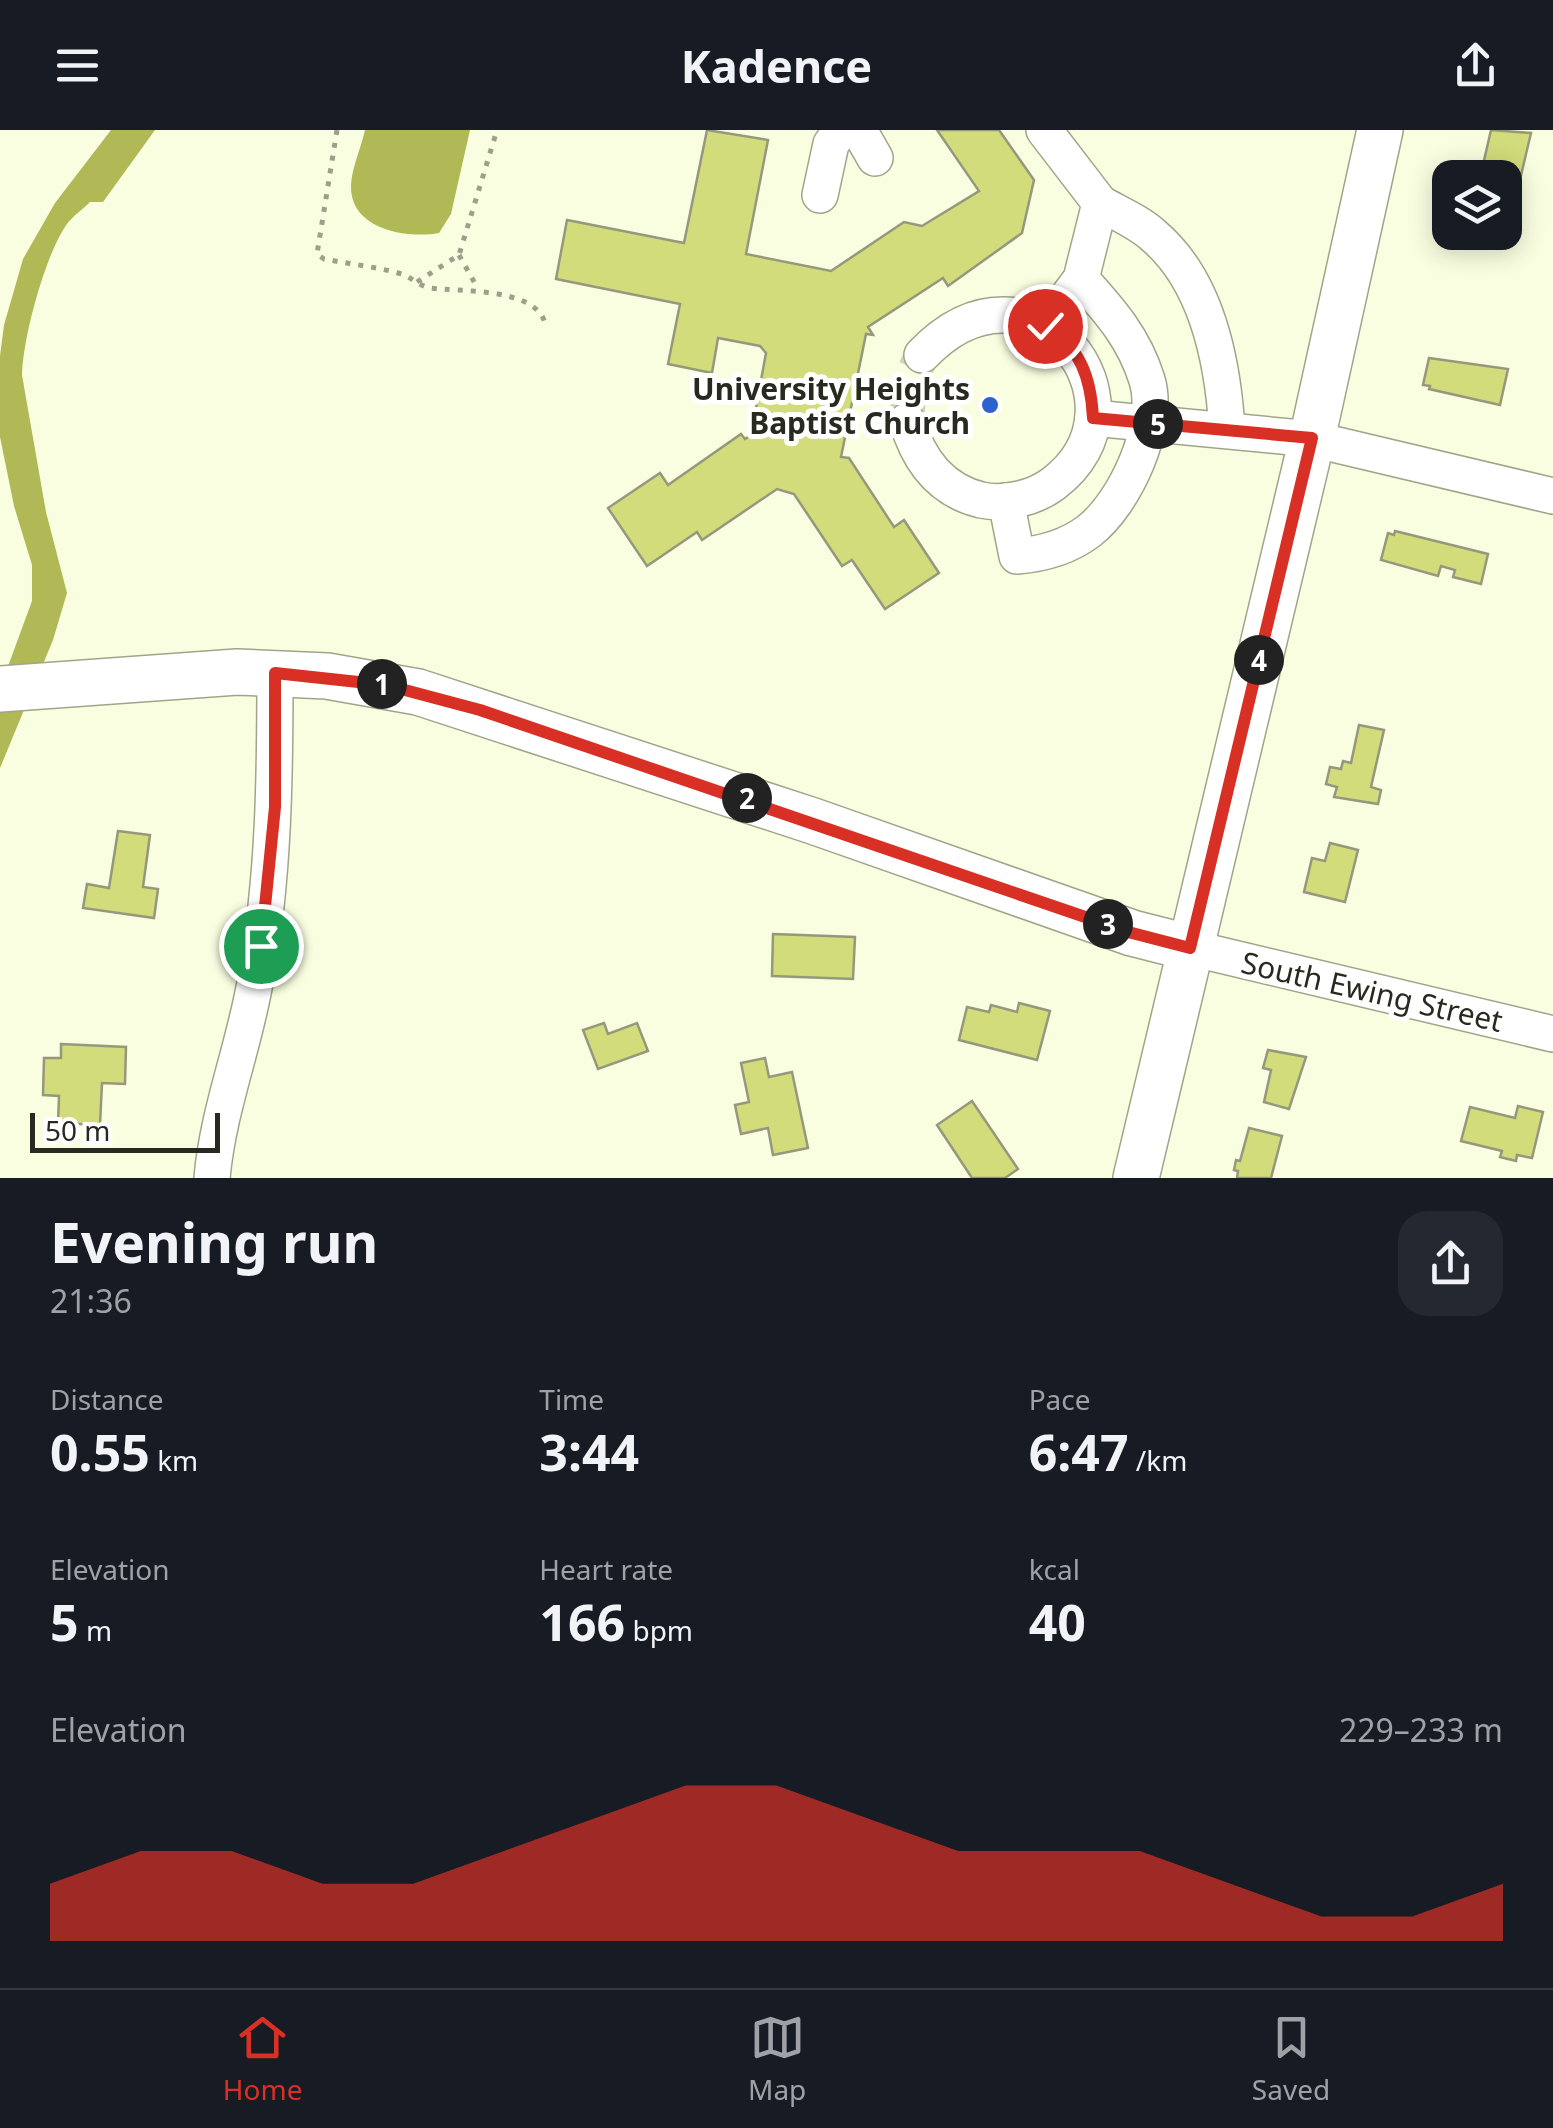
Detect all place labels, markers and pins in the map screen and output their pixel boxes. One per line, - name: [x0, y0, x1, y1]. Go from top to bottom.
- pin: [1003, 284, 1088, 369]
- place label: University Heights Baptist Church: [692, 368, 970, 443]
- marker: University Heights Baptist Church: [979, 394, 1001, 416]
- pin: 5: [1133, 399, 1183, 449]
- pin: 4: [1234, 635, 1284, 685]
- pin: 1: [357, 659, 407, 709]
- pin: 2: [722, 773, 772, 823]
- pin: 3: [1083, 899, 1133, 949]
- pin: [219, 904, 304, 989]

